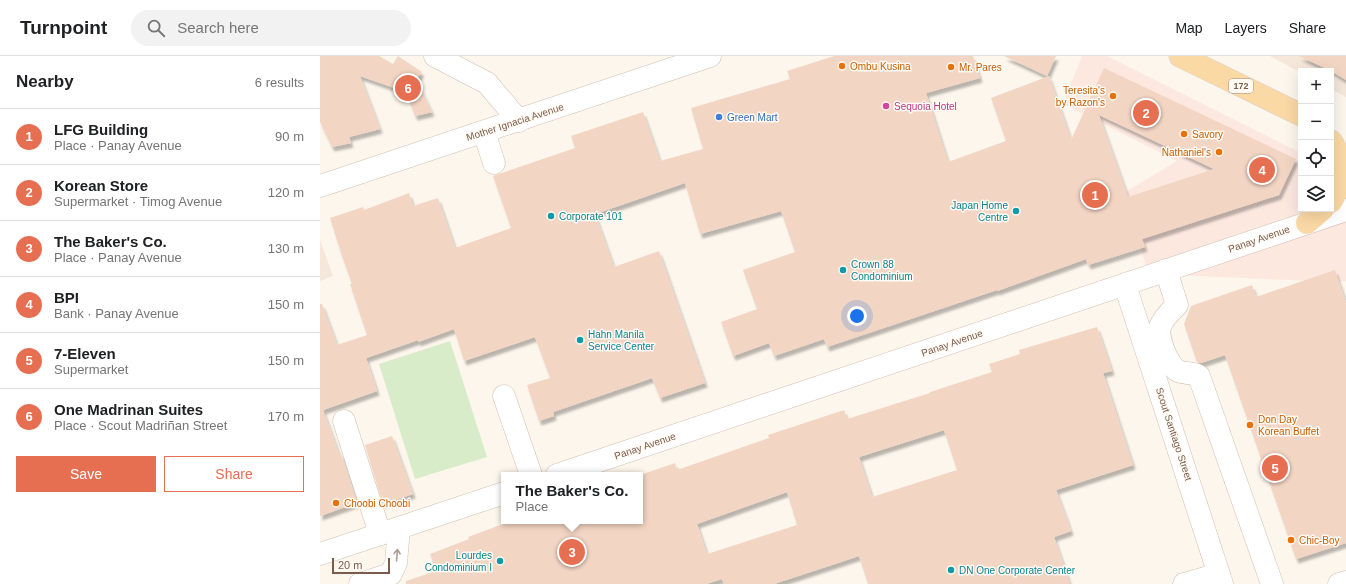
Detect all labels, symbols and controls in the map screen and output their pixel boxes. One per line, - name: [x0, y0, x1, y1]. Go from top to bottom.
- search box: [131, 10, 411, 46]
- text: Turnpoint: [20, 17, 107, 38]
- icon: search: [145, 17, 167, 39]
- text: Search here: [177, 19, 259, 36]
- text: Map: [1175, 20, 1203, 36]
- text: Layers: [1225, 20, 1267, 36]
- text: Share: [1289, 20, 1326, 36]
- marker: Ombu Kusina: [837, 61, 847, 71]
- place label: Ombu Kusina: [850, 61, 911, 72]
- marker: Mr. Pares: [946, 62, 956, 72]
- place label: Mr. Pares: [959, 62, 1002, 73]
- map controls: [1298, 68, 1334, 212]
- button: +: [1298, 68, 1334, 104]
- text: Nearby: [16, 72, 74, 91]
- pin: 6: [395, 73, 421, 103]
- text: 6 results: [255, 75, 304, 90]
- road number: 172: [1229, 79, 1253, 93]
- place label: Teresita's by Razon's: [1056, 85, 1105, 108]
- marker: Teresita's by Razon's: [1108, 91, 1118, 101]
- pin: 2: [1133, 98, 1159, 128]
- street label: Mother Ignacia Avenue: [465, 101, 566, 143]
- marker: Sequoia Hotel: [881, 101, 891, 111]
- place label: Sequoia Hotel: [894, 101, 957, 112]
- button: −: [1298, 104, 1334, 140]
- marker: Green Mart: [714, 112, 724, 122]
- place label: Green Mart: [727, 112, 778, 123]
- text: LFG Building: [54, 121, 148, 138]
- text: 1: [25, 129, 33, 144]
- text: 90 m: [275, 129, 304, 144]
- marker: Savory: [1179, 129, 1189, 139]
- place label: Savory: [1192, 129, 1223, 140]
- text: Place · Panay Avenue: [54, 138, 182, 153]
- button: locate: [1298, 140, 1334, 176]
- place label: Nathaniel's: [1162, 147, 1211, 158]
- marker: Nathaniel's: [1214, 147, 1224, 157]
- pin: 4: [1249, 155, 1275, 185]
- button: layers: [1298, 176, 1334, 212]
- text: Korean Store: [54, 177, 148, 194]
- pin: 1: [1082, 180, 1108, 210]
- text: 2: [25, 185, 33, 200]
- text: 120 m: [268, 185, 304, 200]
- text: Supermarket · Timog Avenue: [54, 194, 222, 209]
- place label: Japan Home Centre: [951, 200, 1008, 223]
- marker: Japan Home Centre: [1011, 206, 1021, 216]
- marker: Corporate 101: [546, 211, 556, 221]
- place label: Corporate 101: [559, 211, 623, 222]
- street label: Panay Avenue: [1227, 223, 1292, 255]
- text: The Baker's Co.: [54, 233, 167, 250]
- text: 3: [25, 241, 33, 256]
- text: 130 m: [268, 241, 304, 256]
- text: Place · Panay Avenue: [54, 250, 182, 265]
- place label: Crown 88 Condominium: [851, 259, 913, 282]
- marker: Crown 88 Condominium: [838, 265, 848, 275]
- text: BPI: [54, 289, 79, 306]
- text: 4: [25, 297, 33, 312]
- text: 150 m: [268, 297, 304, 312]
- text: Bank · Panay Avenue: [54, 306, 179, 321]
- your location: [847, 306, 867, 326]
- street label: Panay Avenue: [920, 327, 985, 359]
- place label: Hahn Manila Service Center: [588, 329, 655, 352]
- marker: Hahn Manila Service Center: [575, 335, 585, 345]
- text: 7-Eleven: [54, 345, 116, 362]
- text: 5: [25, 353, 33, 368]
- text: 150 m: [268, 353, 304, 368]
- text: Supermarket: [54, 362, 128, 377]
- street label: Scout Santiago Street: [1154, 386, 1194, 482]
- text: One Madrinan Suites: [54, 401, 203, 418]
- text: 6: [25, 409, 33, 424]
- text: 170 m: [268, 409, 304, 424]
- place label: Don Day Korean Buffet: [1258, 414, 1319, 437]
- text: Place · Scout Madriñan Street: [54, 418, 227, 433]
- marker: Don Day Korean Buffet: [1245, 420, 1255, 430]
- street label: Panay Avenue: [613, 430, 678, 462]
- pin: 5: [1262, 453, 1288, 483]
- button: Save: [16, 456, 156, 492]
- button: Share: [164, 456, 304, 492]
- popup: [501, 472, 643, 524]
- text: The Baker's Co.: [516, 482, 628, 499]
- marker: Choobi Choobi: [331, 498, 341, 508]
- place label: Choobi Choobi: [344, 498, 410, 509]
- text: Place: [516, 499, 548, 514]
- marker: Chic-Boy: [1286, 535, 1296, 545]
- place label: Chic-Boy: [1299, 535, 1340, 546]
- pin: 3: [559, 537, 585, 567]
- one-way arrow: [393, 549, 400, 562]
- place label: Lourdes Condominium I: [425, 550, 492, 573]
- scale bar: [332, 556, 390, 575]
- marker: Lourdes Condominium I: [495, 556, 505, 566]
- text: 20 m: [338, 559, 362, 571]
- marker: DN One Corporate Center: [946, 565, 956, 575]
- place label: DN One Corporate Center: [959, 565, 1076, 576]

